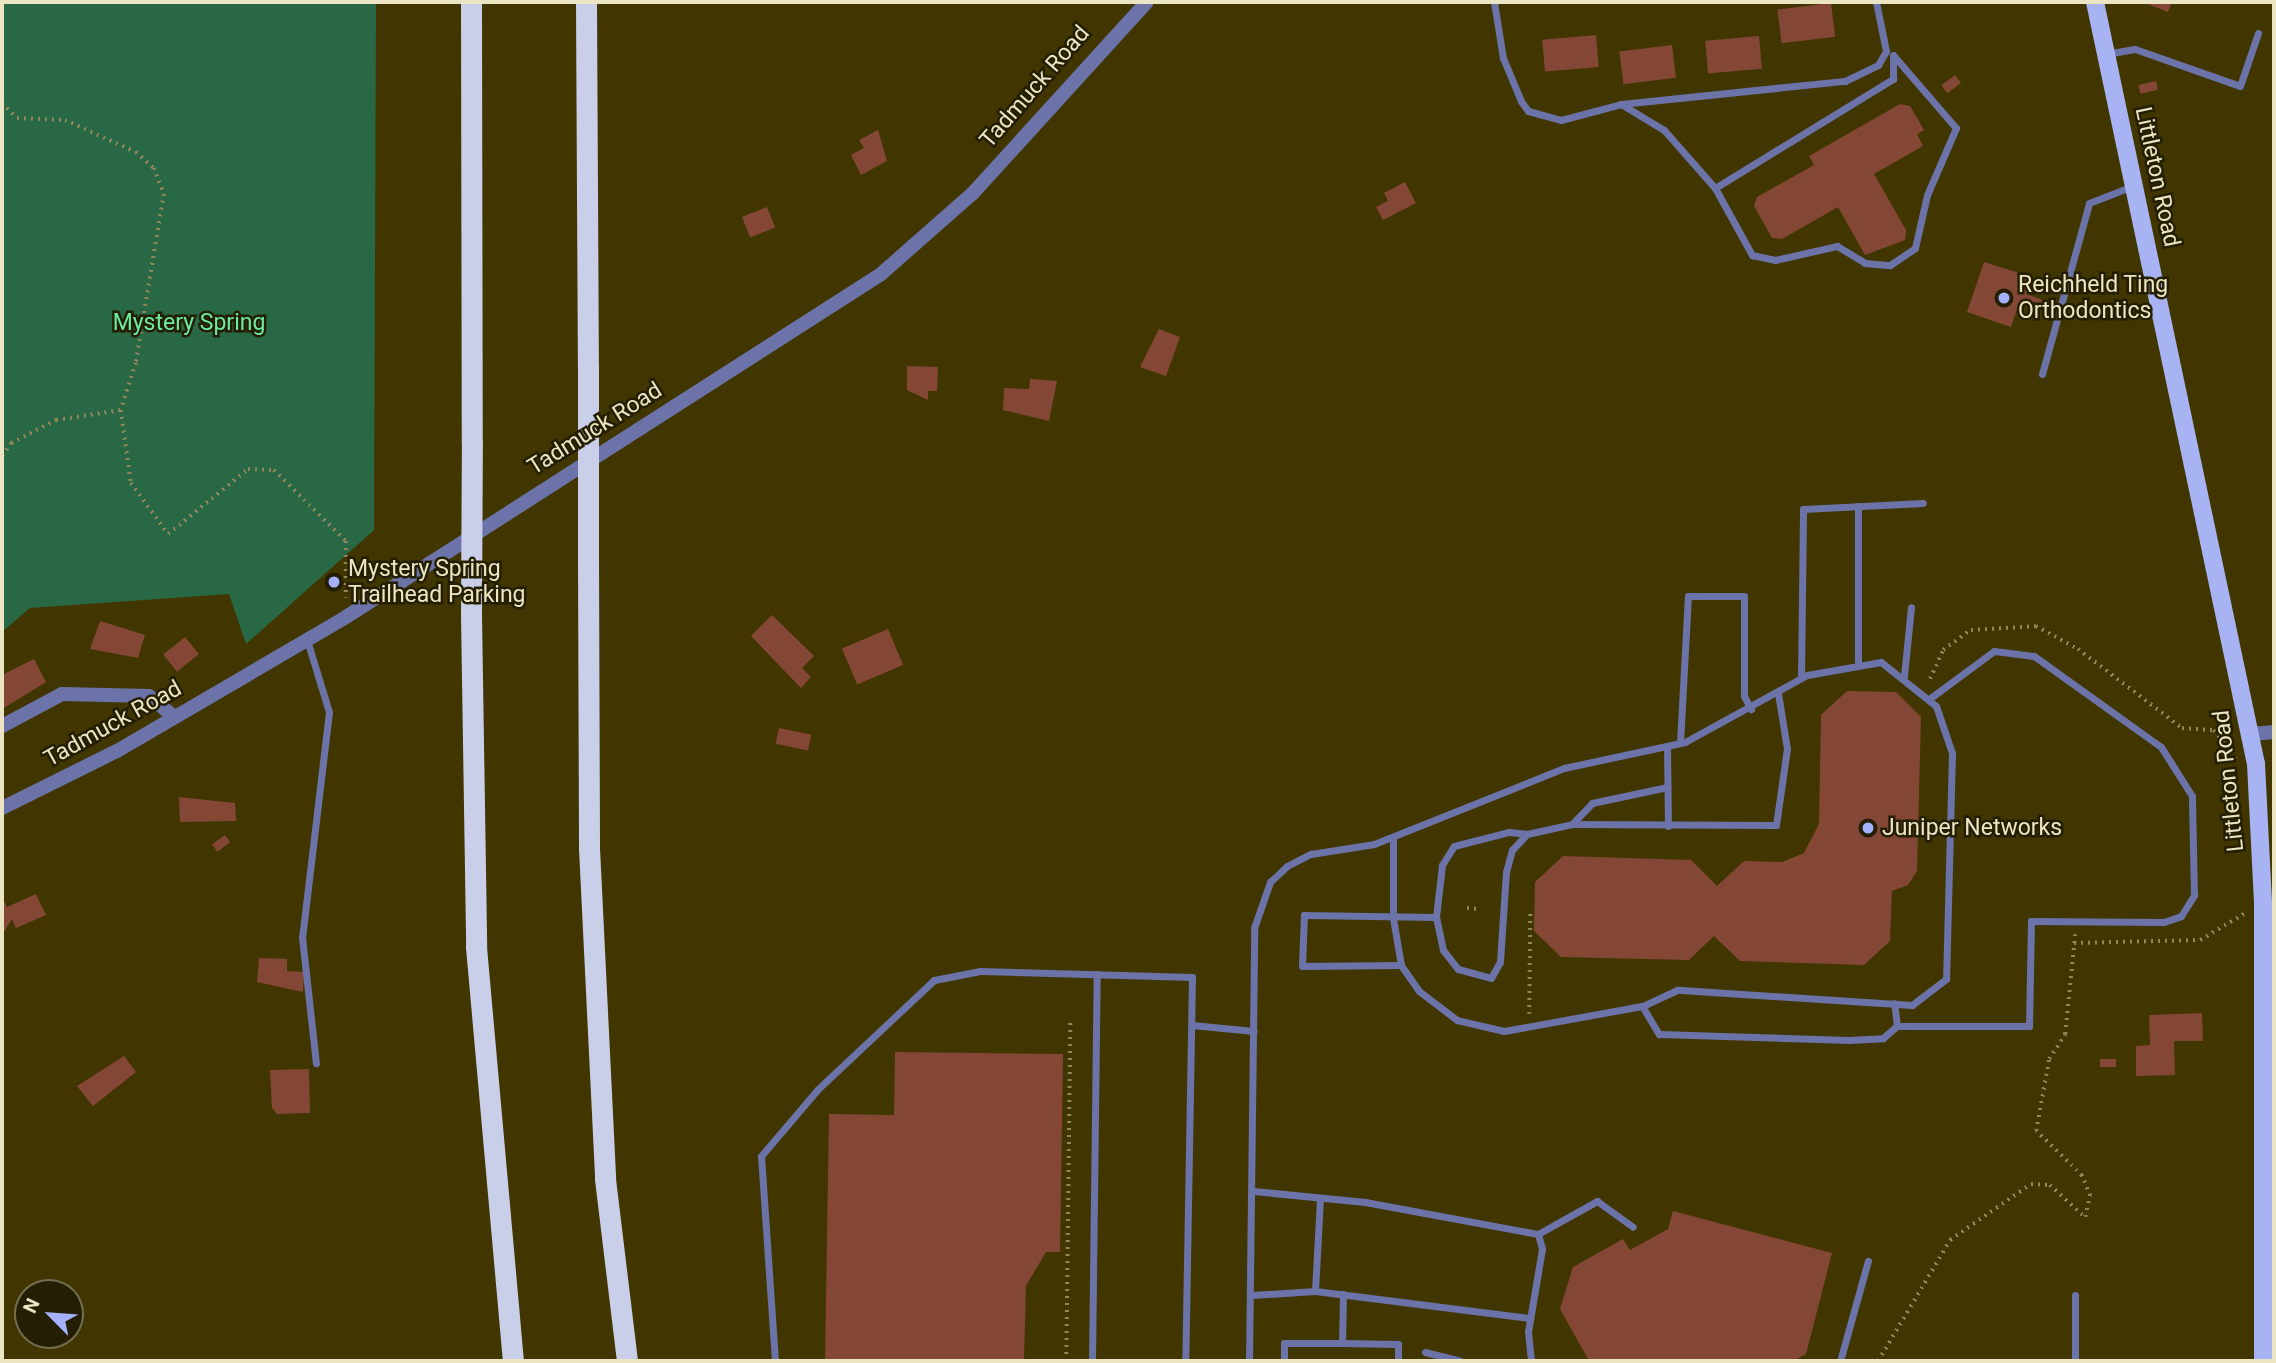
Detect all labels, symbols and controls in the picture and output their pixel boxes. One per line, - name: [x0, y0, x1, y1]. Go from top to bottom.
- street label: Tadmuck Road: [974, 20, 1096, 154]
- street label: Littleton Road: [2129, 104, 2185, 250]
- place label: Reichheld Ting Orthodontics: [2018, 271, 2169, 325]
- marker: Reichheld Ting Orthodontics: [1996, 290, 2012, 306]
- park label: Mystery Spring: [113, 309, 265, 337]
- street label: Tadmuck Road: [523, 377, 667, 481]
- place label: Mystery Spring Trailhead Parking: [348, 555, 526, 609]
- marker: Mystery Spring Trailhead Parking: [326, 574, 342, 590]
- street label: Tadmuck Road: [39, 675, 187, 773]
- street label: Littleton Road: [2208, 709, 2250, 853]
- place label: Juniper Networks: [1882, 814, 2062, 842]
- marker: Juniper Networks: [1860, 820, 1876, 836]
- north arrow: [14, 1279, 84, 1349]
- text: N: [18, 1295, 45, 1317]

